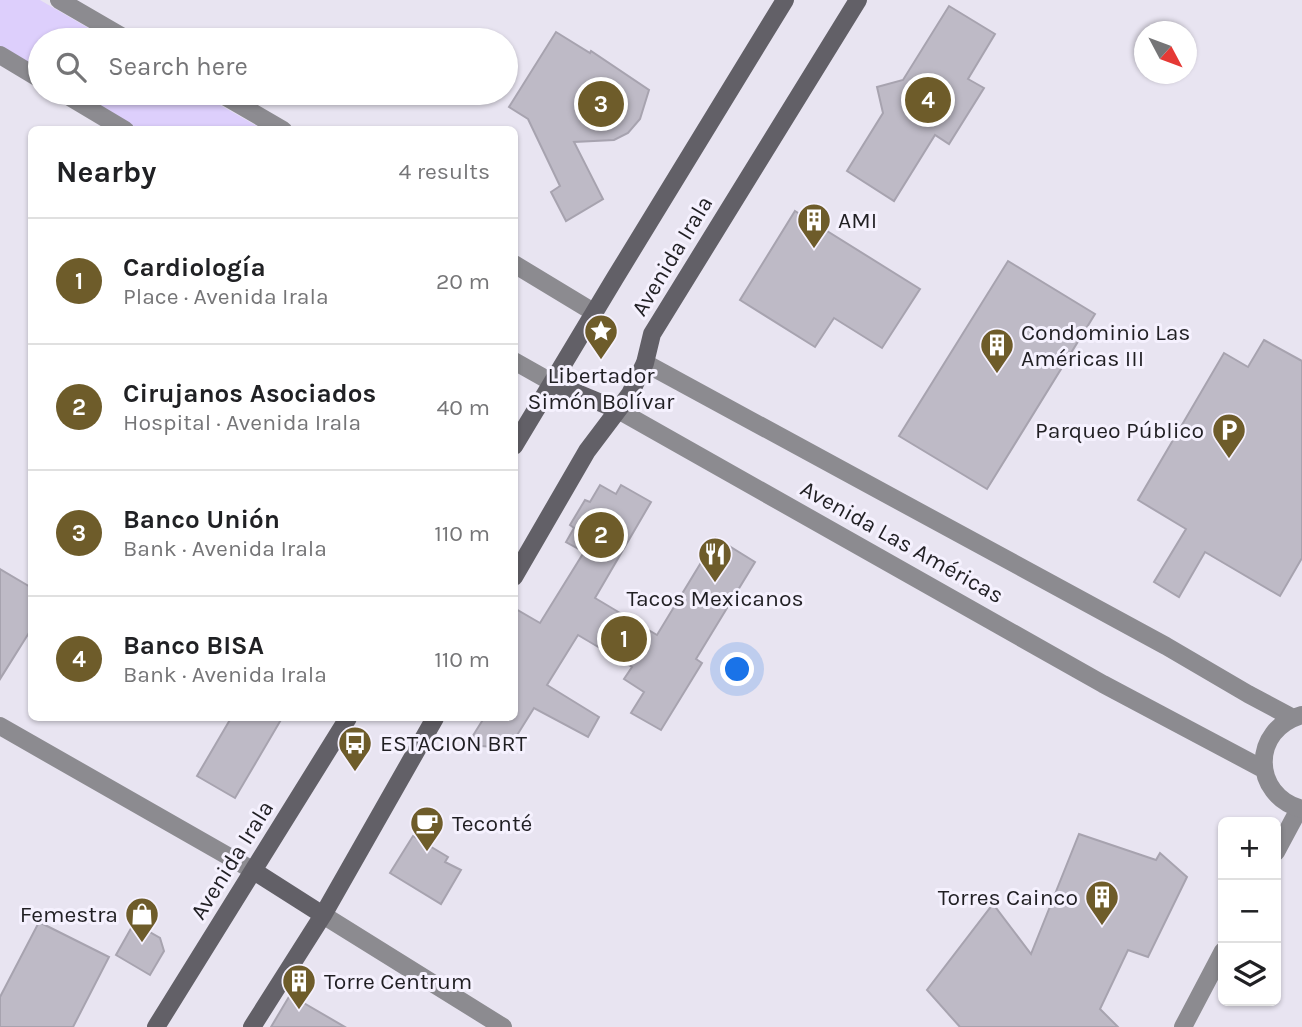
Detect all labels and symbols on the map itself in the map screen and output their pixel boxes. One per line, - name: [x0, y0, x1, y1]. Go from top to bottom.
- north arrow: [1134, 21, 1197, 84]
- pin: 4: [905, 74, 951, 126]
- pin: 3: [578, 78, 624, 130]
- street label: Avenida Irala: [626, 191, 718, 321]
- building icon: AMI: [795, 201, 833, 250]
- place label: AMI: [838, 207, 877, 234]
- place icon: Libertador Simón Bolívar: [582, 312, 620, 361]
- place label: Condominio Las Américas III: [1021, 319, 1190, 372]
- building icon: Condominio Las Américas III: [978, 326, 1016, 375]
- place label: Libertador Simón Bolívar: [528, 362, 675, 415]
- parking icon: Parqueo Público: [1210, 411, 1248, 460]
- place label: Parqueo Público: [1035, 417, 1204, 444]
- street label: Avenida Las Américas: [796, 475, 1008, 609]
- pin: 2: [578, 509, 624, 561]
- restaurant icon: Tacos Mexicanos: [696, 535, 734, 584]
- place label: Tacos Mexicanos: [626, 585, 804, 612]
- pin: 1: [601, 613, 647, 665]
- your location: [720, 652, 754, 686]
- bus stop icon: ESTACION BRT: [336, 724, 374, 773]
- place label: ESTACION BRT: [380, 730, 528, 757]
- street label: Avenida Irala: [185, 796, 279, 924]
- cafe icon: Teconté: [408, 804, 446, 853]
- place label: Teconté: [452, 810, 532, 837]
- building icon: Torres Cainco: [1083, 878, 1121, 927]
- place label: Torres Cainco: [938, 884, 1078, 911]
- shop icon: Femestra: [123, 895, 161, 944]
- place label: Femestra: [20, 901, 118, 928]
- building icon: Torre Centrum: [280, 962, 318, 1011]
- place label: Torre Centrum: [324, 968, 472, 995]

